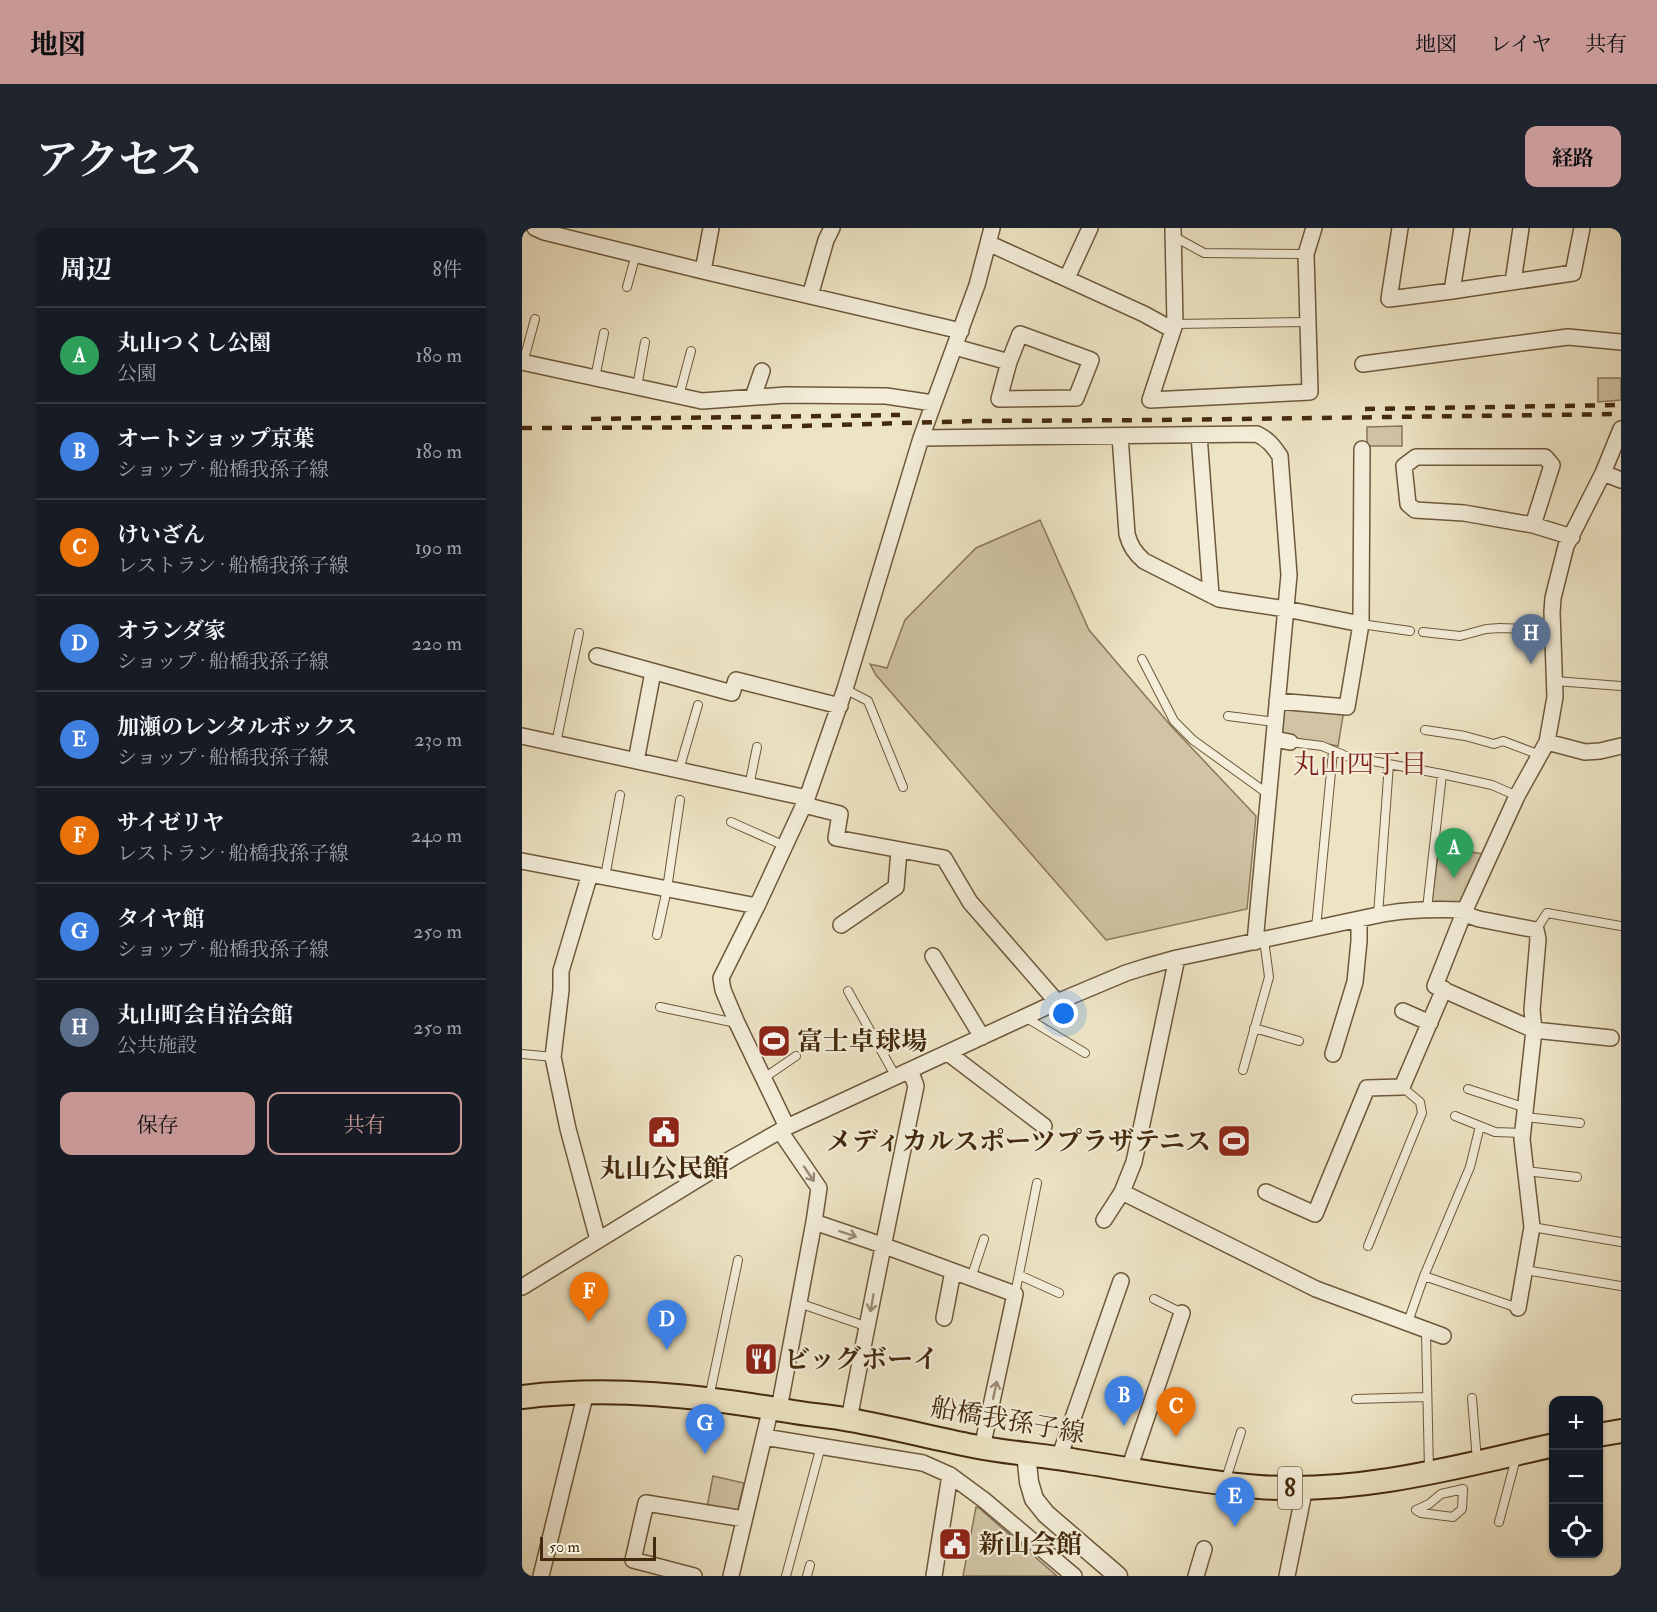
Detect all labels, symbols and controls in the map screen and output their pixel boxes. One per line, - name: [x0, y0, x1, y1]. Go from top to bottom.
- text: 地図: [30, 28, 86, 63]
- text: 地図: [1415, 31, 1457, 58]
- text: レイヤ: [1490, 31, 1552, 58]
- text: 共有: [1585, 31, 1627, 58]
- button: 経路: [1525, 126, 1621, 187]
- text: アクセス: [36, 135, 203, 187]
- text: 周辺: [60, 254, 112, 286]
- text: 8件: [433, 257, 462, 282]
- text: 丸山つくし公園: [117, 329, 271, 357]
- text: A: [73, 343, 86, 368]
- text: 180 m: [415, 343, 462, 368]
- text: 公園: [117, 361, 157, 386]
- text: オートショップ京葉: [117, 425, 315, 453]
- text: B: [73, 439, 86, 464]
- text: 180 m: [415, 439, 462, 464]
- text: ショップ · 船橋我孫子線: [117, 457, 329, 482]
- text: けいざん: [117, 521, 205, 549]
- text: C: [72, 535, 87, 560]
- text: 190 m: [415, 535, 462, 560]
- text: レストラン · 船橋我孫子線: [117, 553, 349, 578]
- pin: H: [1512, 614, 1550, 664]
- text: オランダ家: [117, 617, 226, 645]
- text: D: [71, 631, 88, 656]
- text: 220 m: [412, 631, 462, 656]
- text: ショップ · 船橋我孫子線: [117, 649, 329, 674]
- text: 加瀬のレンタルボックス: [117, 713, 357, 741]
- text: E: [72, 727, 87, 752]
- text: 230 m: [414, 727, 462, 752]
- text: ショップ · 船橋我孫子線: [117, 745, 329, 770]
- district label: 丸山四丁目: [1293, 748, 1428, 781]
- text: サイゼリヤ: [117, 809, 224, 837]
- text: F: [73, 823, 86, 848]
- text: 240 m: [411, 823, 462, 848]
- pin: A: [1434, 828, 1474, 878]
- text: レストラン · 船橋我孫子線: [117, 841, 349, 866]
- text: タイヤ館: [117, 905, 205, 933]
- text: G: [71, 919, 88, 944]
- text: 250 m: [413, 919, 462, 944]
- text: ショップ · 船橋我孫子線: [117, 937, 329, 962]
- your location: [1049, 999, 1078, 1028]
- text: 丸山町会自治会館: [117, 1001, 293, 1029]
- text: H: [71, 1015, 88, 1040]
- text: 250 m: [413, 1015, 462, 1040]
- sports icon: 富士卓球場: [756, 1023, 792, 1059]
- place label: 富士卓球場: [797, 1026, 927, 1058]
- text: 公共施設: [117, 1033, 197, 1058]
- button: 保存: [60, 1092, 255, 1155]
- button: 共有: [267, 1092, 462, 1155]
- public building icon: 丸山公民館: [646, 1114, 682, 1150]
- sports icon: メディカルスポーツプラザテニス: [1216, 1123, 1252, 1159]
- place label: メディカルスポーツプラザテニス: [826, 1126, 1211, 1158]
- place label: 丸山公民館: [599, 1153, 729, 1185]
- one-way arrow: [803, 1165, 815, 1182]
- one-way arrow: [838, 1229, 857, 1240]
- pin: F: [570, 1272, 608, 1322]
- one-way arrow: [867, 1292, 878, 1312]
- pin: D: [648, 1300, 686, 1350]
- restaurant icon: ビッグボーイ: [743, 1341, 779, 1377]
- place label: ビッグボーイ: [784, 1344, 939, 1376]
- pin: B: [1104, 1376, 1144, 1426]
- one-way arrow: [989, 1381, 1001, 1400]
- pin: C: [1156, 1388, 1196, 1437]
- street label: 船橋我孫子線: [928, 1392, 1087, 1450]
- map controls: [1549, 1396, 1603, 1558]
- button: +: [1549, 1396, 1603, 1450]
- pin: G: [686, 1404, 724, 1454]
- button: −: [1549, 1450, 1603, 1504]
- road number: 8: [1278, 1467, 1302, 1509]
- pin: E: [1216, 1478, 1254, 1527]
- button: locate: [1549, 1504, 1603, 1558]
- public building icon: 新山会館: [937, 1526, 973, 1562]
- place label: 新山会館: [978, 1529, 1082, 1561]
- scale bar: [540, 1534, 656, 1562]
- text: 50 m: [549, 1537, 580, 1557]

